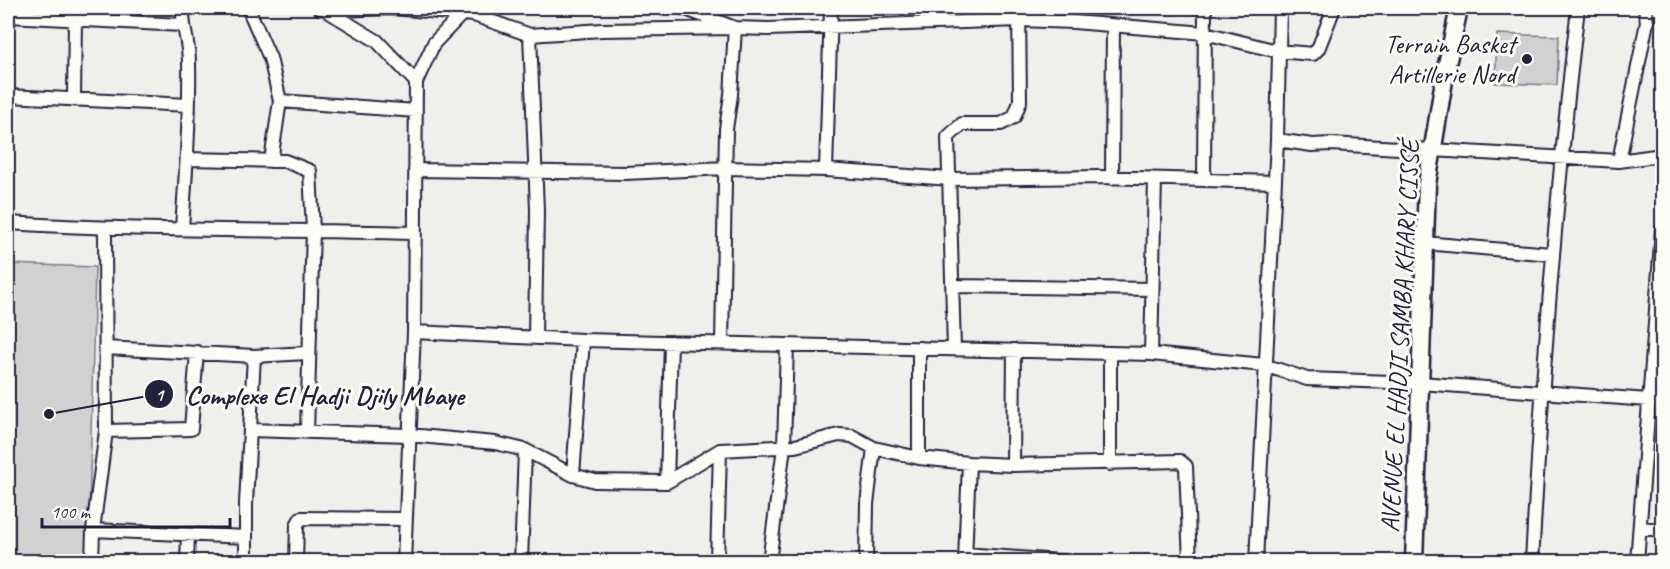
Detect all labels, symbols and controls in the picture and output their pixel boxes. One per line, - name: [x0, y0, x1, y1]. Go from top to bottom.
- place label: Terrain Basket Artillerie Nord: [1385, 28, 1519, 91]
- marker: Terrain Basket Artillerie Nord: [1520, 52, 1534, 66]
- street label: AVENUE EL HADJI SAMBA KHARY CISSÉ: [1373, 136, 1427, 533]
- callout: Complexe El Hadji Djily Mbaye: [144, 372, 476, 417]
- text: Complexe El Hadji Djily Mbaye: [186, 378, 466, 412]
- text: 1: [155, 384, 165, 406]
- scale bar: [42, 491, 230, 529]
- text: 100 m: [51, 501, 92, 523]

